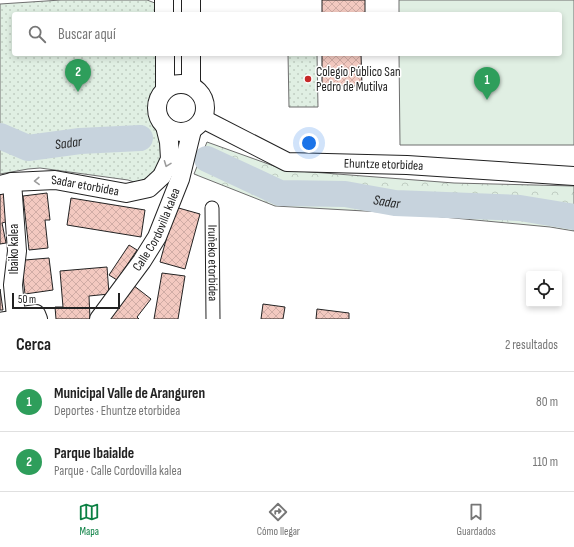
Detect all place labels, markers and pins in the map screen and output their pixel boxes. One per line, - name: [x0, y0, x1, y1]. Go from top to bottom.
- pin: 2: [65, 59, 91, 92]
- place label: Colegio Público San Pedro de Mutilva: [316, 64, 400, 95]
- pin: 1: [474, 67, 500, 100]
- marker: Colegio Público San Pedro de Mutilva: [303, 74, 313, 84]

